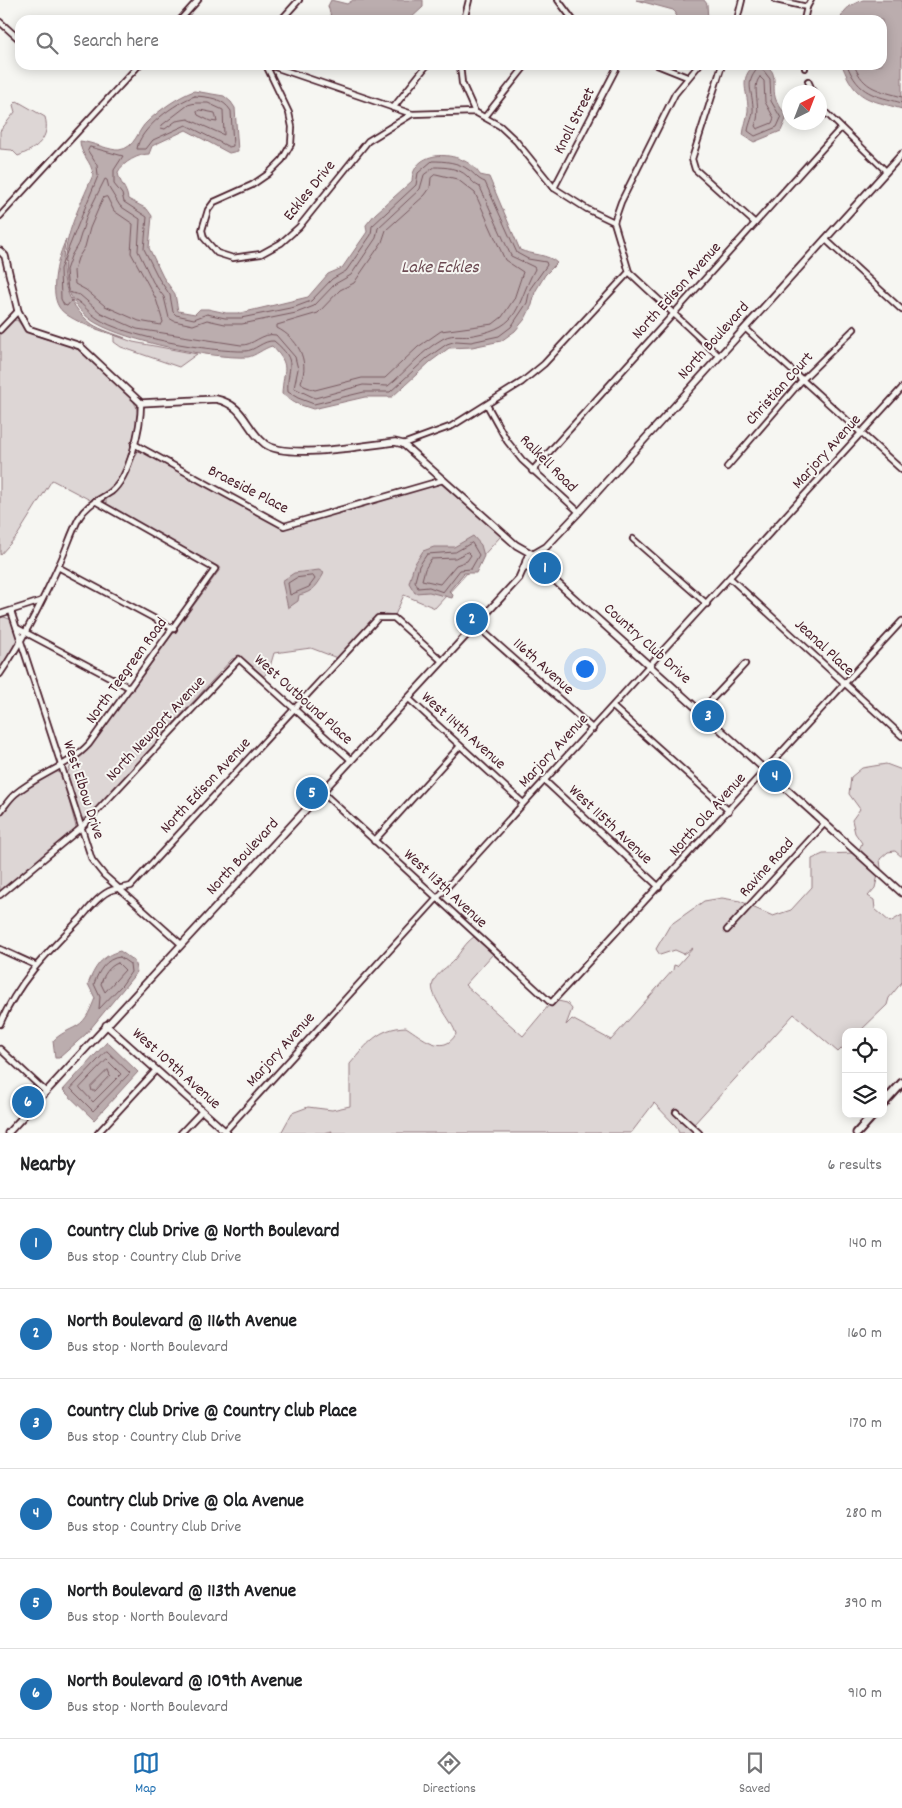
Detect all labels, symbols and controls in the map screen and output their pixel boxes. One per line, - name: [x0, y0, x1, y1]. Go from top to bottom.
- search box: [15, 15, 887, 70]
- icon: search: [33, 29, 61, 57]
- text: Search here: [73, 29, 159, 56]
- street label: Knoll Street: [548, 84, 602, 158]
- north arrow: [782, 85, 827, 130]
- street label: Eckles Drive: [278, 156, 342, 226]
- street label: North Edison Avenue: [627, 237, 727, 345]
- water label: Lake Eckles: [401, 256, 479, 281]
- street label: North Boulevard: [673, 297, 755, 385]
- street label: Christian Court: [741, 347, 819, 431]
- street label: Marjory Avenue: [787, 409, 867, 495]
- street label: Ralkell Road: [514, 430, 582, 498]
- street label: Braeside Place: [204, 460, 292, 520]
- pin: 1: [529, 549, 561, 587]
- street label: Country Club Drive: [598, 598, 696, 690]
- pin: 2: [456, 600, 488, 638]
- street label: North Teegreen Road: [81, 613, 173, 729]
- street label: Jeanal Place: [789, 614, 859, 682]
- street label: 116th Avenue: [507, 633, 579, 701]
- street label: West Outbound Place: [248, 649, 358, 751]
- your location: [572, 656, 598, 682]
- street label: North Newport Avenue: [101, 671, 211, 787]
- street label: West 114th Avenue: [416, 687, 510, 775]
- pin: 3: [692, 697, 724, 735]
- street label: Marjory Avenue: [514, 709, 594, 793]
- street label: North Edison Avenue: [155, 733, 257, 839]
- street label: West Elbow Drive: [56, 738, 110, 842]
- pin: 4: [759, 757, 791, 795]
- street label: North Ola Avenue: [664, 768, 752, 862]
- pin: 5: [296, 774, 328, 812]
- street label: West 115th Avenue: [563, 780, 657, 870]
- street label: North Boulevard: [201, 813, 285, 901]
- street label: Ravine Road: [734, 833, 800, 903]
- street label: West 113th Avenue: [398, 844, 492, 934]
- street label: Marjory Avenue: [241, 1007, 321, 1093]
- street label: West 109th Avenue: [126, 1023, 226, 1115]
- map controls: [842, 1028, 887, 1118]
- button: locate: [842, 1028, 887, 1073]
- button: layers: [842, 1073, 887, 1118]
- pin: 6: [12, 1083, 44, 1121]
- text: Nearby: [20, 1151, 75, 1181]
- text: 6 results: [827, 1154, 882, 1177]
- text: Country Club Drive @ North Boulevard: [67, 1219, 339, 1246]
- text: 1: [34, 1232, 38, 1255]
- text: 140 m: [848, 1232, 882, 1255]
- text: Bus stop · Country Club Drive: [67, 1246, 241, 1269]
- text: North Boulevard @ 116th Avenue: [67, 1309, 297, 1336]
- text: 2: [33, 1322, 40, 1345]
- text: 160 m: [847, 1322, 882, 1345]
- text: Bus stop · North Boulevard: [67, 1336, 228, 1359]
- text: Country Club Drive @ Country Club Place: [67, 1399, 357, 1426]
- text: 3: [32, 1412, 40, 1435]
- text: 170 m: [849, 1412, 882, 1435]
- text: Bus stop · Country Club Drive: [67, 1426, 241, 1449]
- text: Country Club Drive @ Ola Avenue: [67, 1489, 304, 1516]
- text: 4: [33, 1502, 39, 1525]
- text: 280 m: [845, 1502, 882, 1525]
- text: Bus stop · Country Club Drive: [67, 1516, 241, 1539]
- text: North Boulevard @ 113th Avenue: [67, 1579, 296, 1606]
- text: 5: [32, 1592, 40, 1615]
- text: 390 m: [844, 1592, 882, 1615]
- text: Bus stop · North Boulevard: [67, 1606, 228, 1629]
- text: North Boulevard @ 109th Avenue: [67, 1669, 302, 1696]
- text: 6: [32, 1682, 40, 1705]
- text: 910 m: [848, 1682, 882, 1705]
- text: Bus stop · North Boulevard: [67, 1696, 228, 1719]
- tab: Map: [132, 1749, 160, 1799]
- tab: Directions: [423, 1749, 476, 1799]
- tab: Saved: [739, 1749, 770, 1799]

